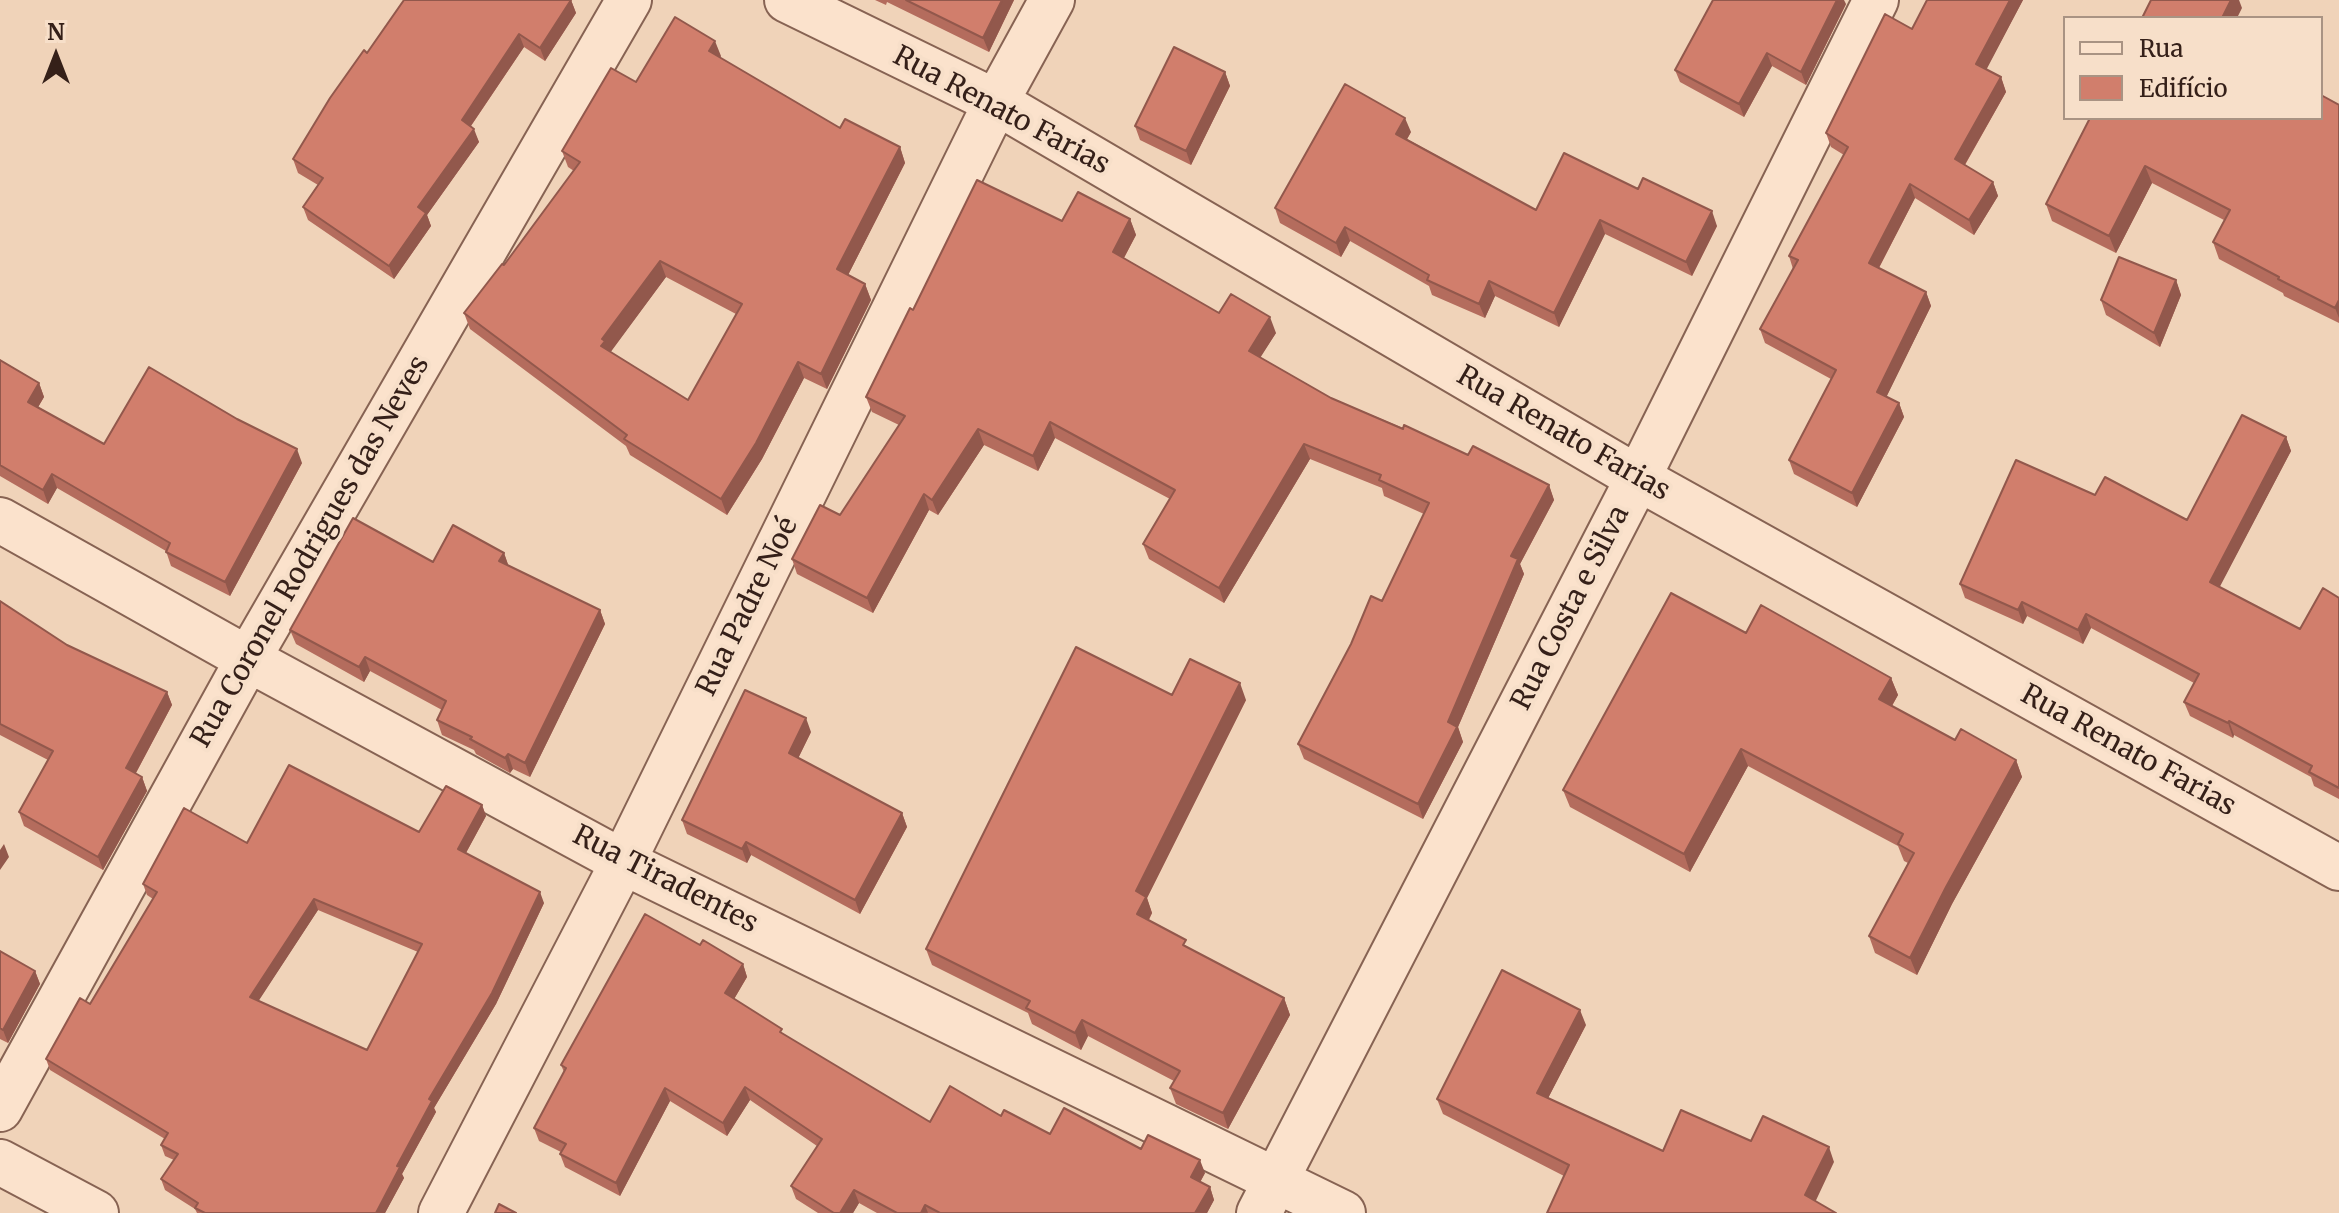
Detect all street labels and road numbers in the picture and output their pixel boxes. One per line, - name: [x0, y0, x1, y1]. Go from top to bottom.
- street label: Rua Renato Farias: [887, 40, 1115, 182]
- street label: Rua Coronel Rodrigues das Neves: [185, 350, 437, 754]
- street label: Rua Renato Farias: [1451, 359, 1675, 509]
- street label: Rua Costa e Silva: [1505, 500, 1637, 716]
- street label: Rua Padre Noé: [690, 512, 806, 702]
- street label: Rua Renato Farias: [2015, 678, 2241, 824]
- street label: Rua Tiradentes: [567, 819, 763, 941]

